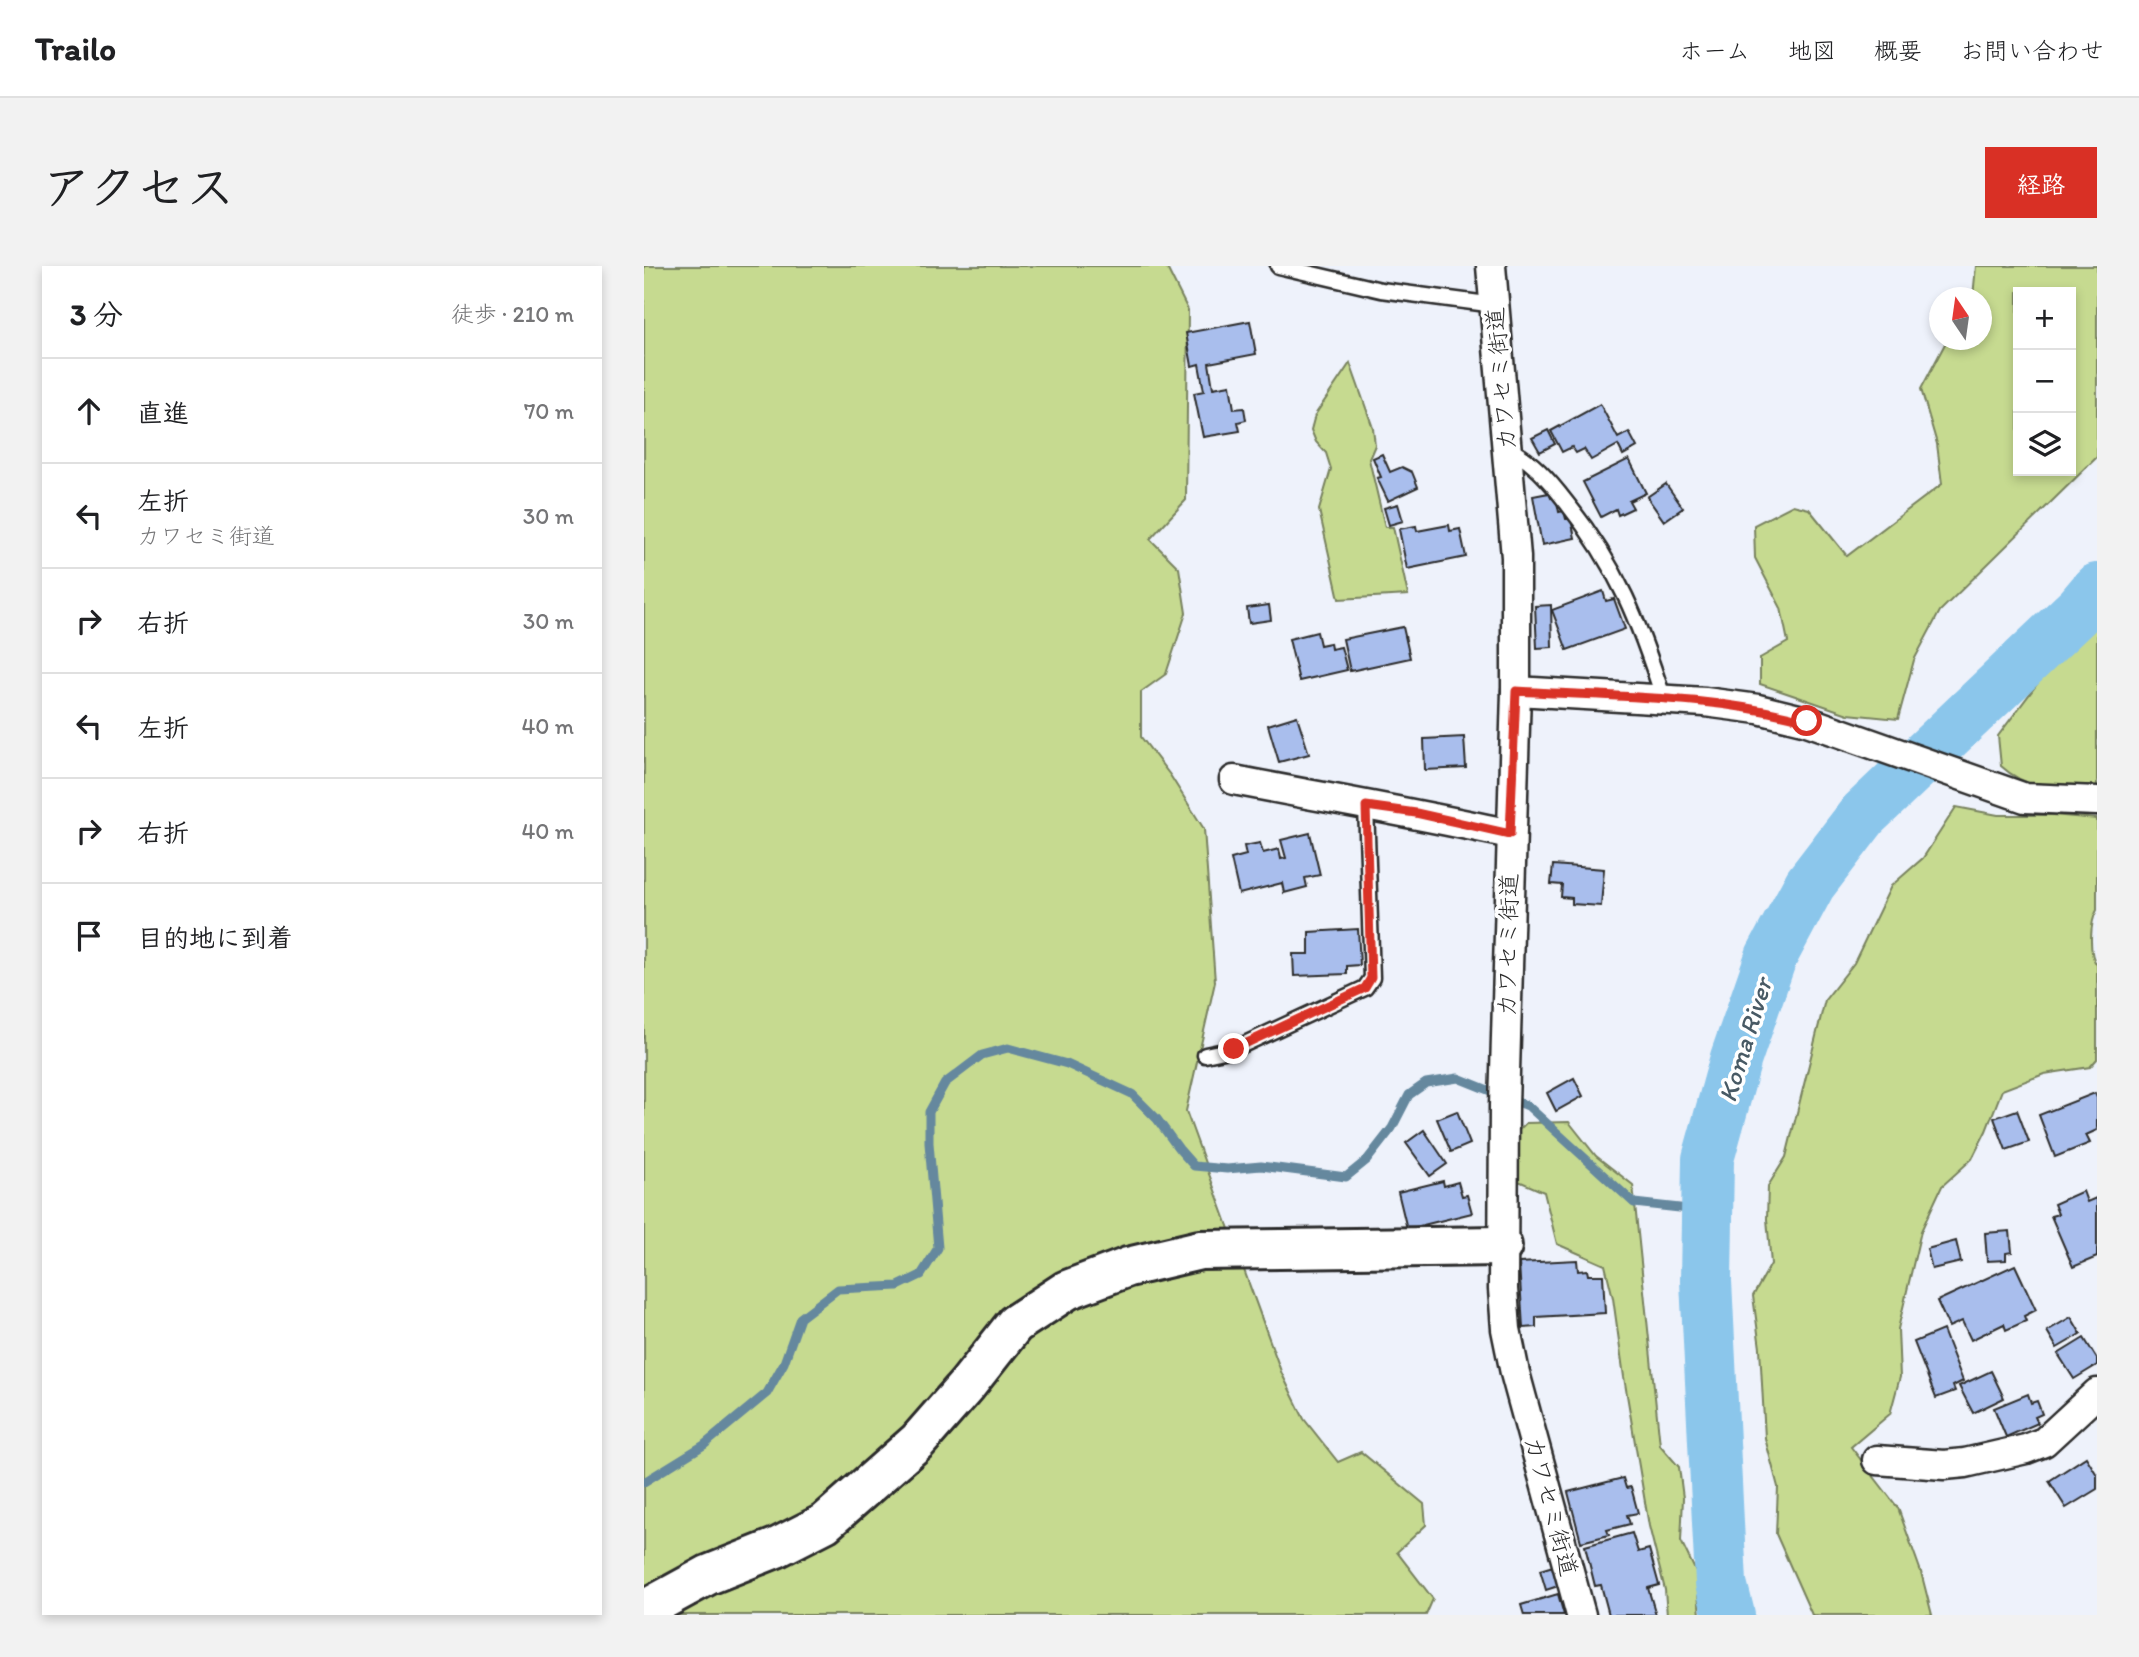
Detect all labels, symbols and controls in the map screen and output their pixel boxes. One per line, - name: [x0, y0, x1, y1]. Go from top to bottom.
- text: Trailo: [35, 29, 116, 68]
- text: ホーム: [1679, 36, 1750, 65]
- text: 地図: [1788, 36, 1836, 65]
- text: 概要: [1874, 36, 1922, 65]
- text: お問い合わせ: [1960, 36, 2104, 65]
- button: 経路: [1985, 147, 2097, 218]
- text: アクセス: [42, 157, 235, 216]
- north arrow: [1929, 287, 1992, 350]
- map controls: [2013, 287, 2076, 476]
- button: +: [2013, 287, 2076, 350]
- text: 3 分: [70, 296, 123, 333]
- text: 徒歩 · 210 m: [451, 300, 574, 328]
- street label: カワセミ街道: [1480, 306, 1521, 452]
- button: −: [2013, 350, 2076, 413]
- icon: ahead: [70, 392, 108, 430]
- text: 直進: [137, 397, 189, 429]
- text: 70 m: [524, 397, 574, 425]
- button: layers: [2013, 413, 2076, 476]
- text: 左折: [137, 485, 189, 517]
- icon: left: [70, 497, 108, 535]
- text: 30 m: [523, 502, 574, 530]
- text: カワセミ街道: [137, 522, 275, 550]
- icon: right: [70, 602, 108, 640]
- text: 右折: [137, 607, 189, 639]
- text: 30 m: [523, 607, 574, 635]
- route start: [1791, 705, 1822, 736]
- icon: left: [70, 707, 108, 745]
- text: 左折: [137, 712, 189, 744]
- text: 40 m: [521, 712, 574, 740]
- icon: right: [70, 812, 108, 850]
- text: 右折: [137, 817, 189, 849]
- text: 40 m: [521, 817, 574, 845]
- street label: カワセミ街道: [1492, 873, 1523, 1017]
- icon: arrive: [70, 917, 108, 955]
- text: 目的地に到着: [137, 922, 293, 954]
- water label: Koma River: [1711, 972, 1780, 1106]
- route end: [1218, 1033, 1249, 1064]
- street label: カワセミ街道: [1519, 1433, 1584, 1579]

